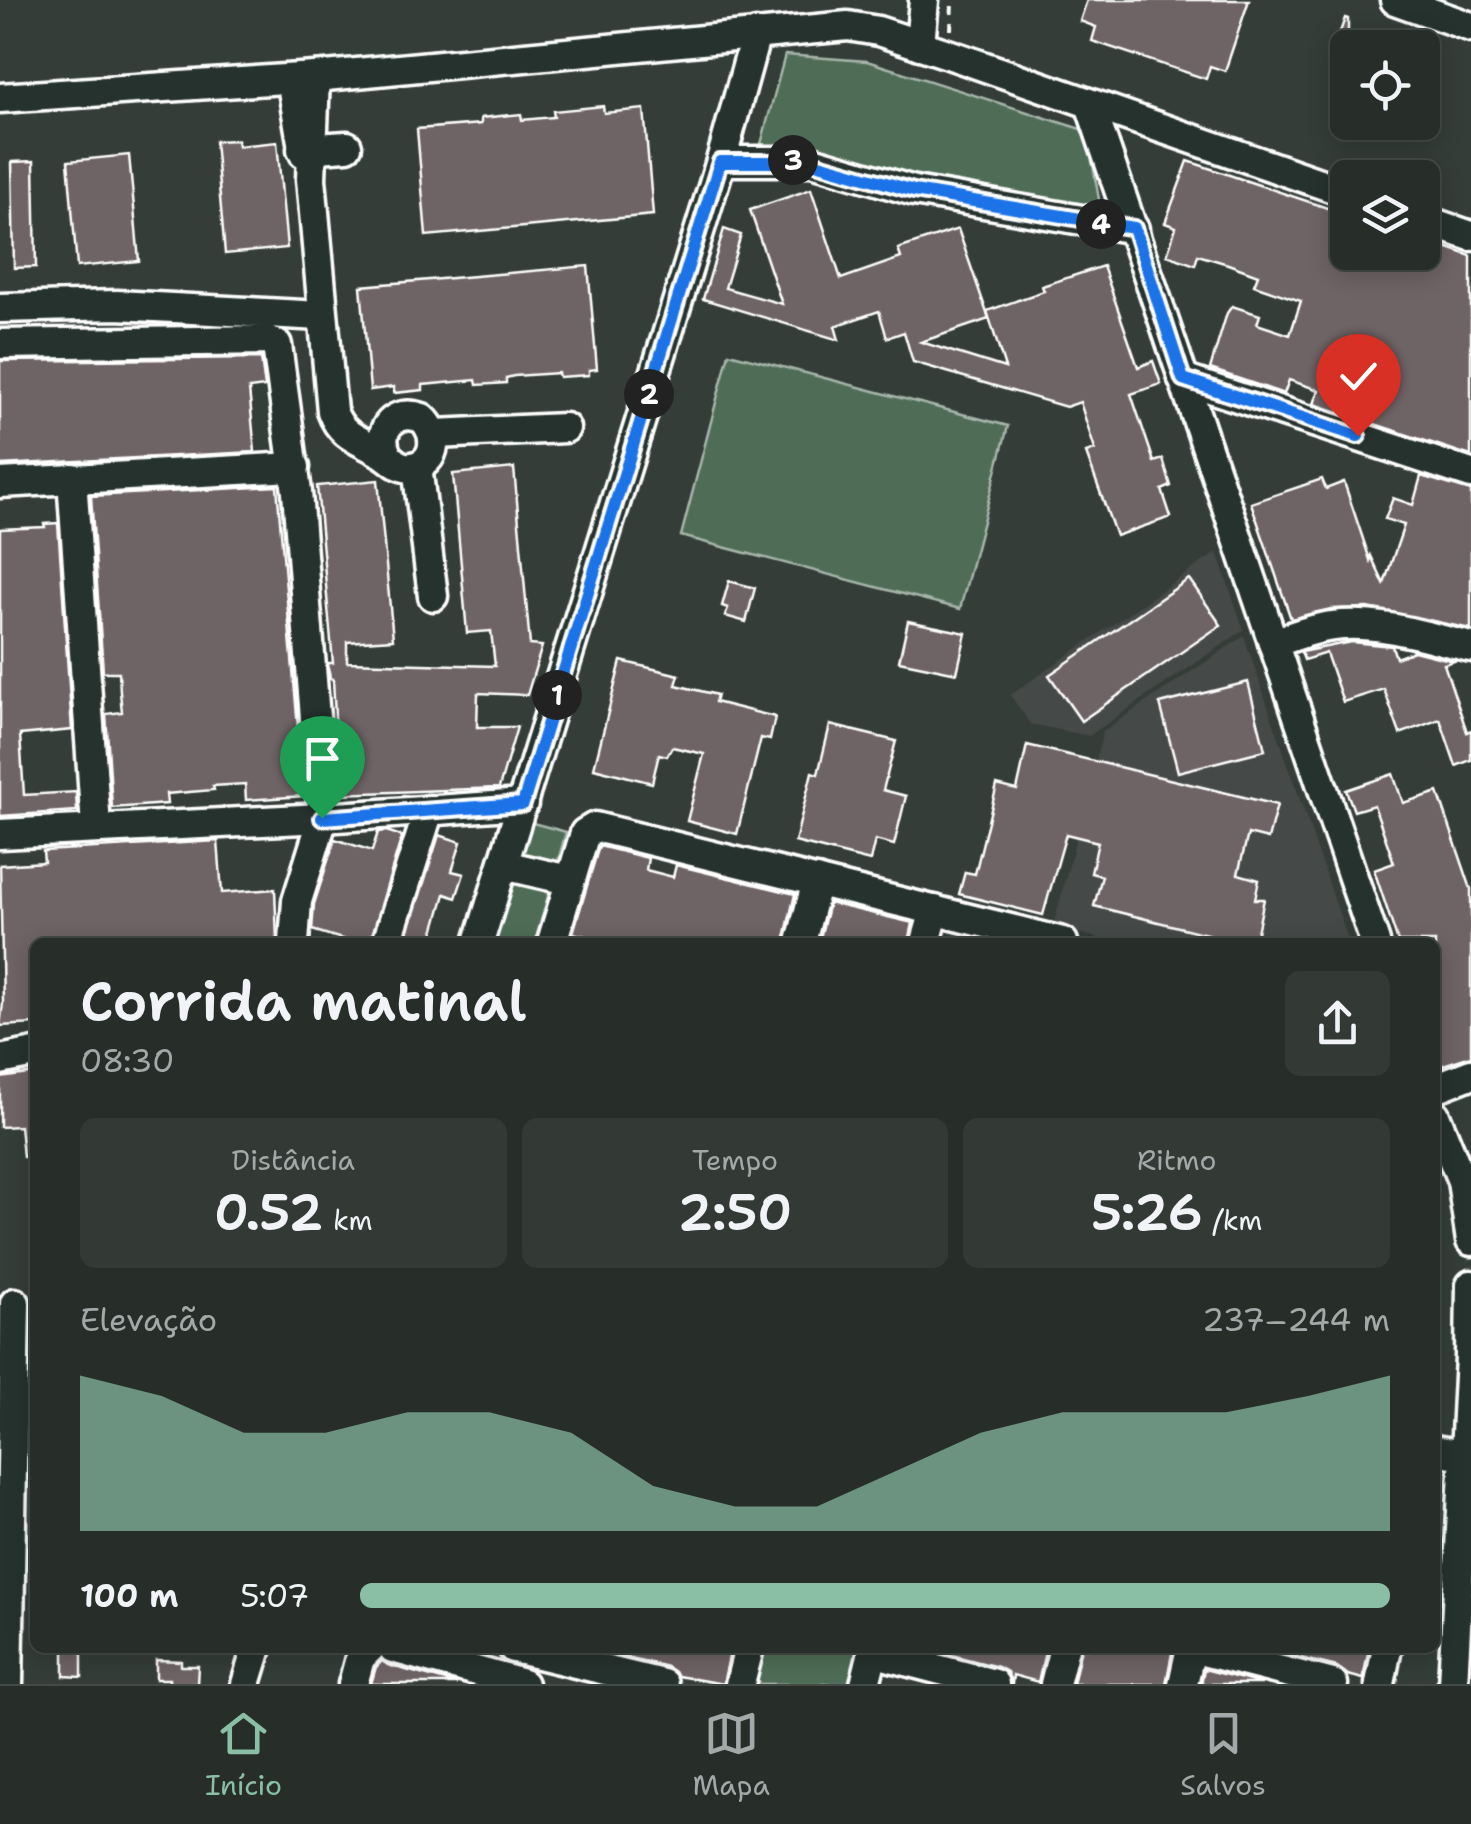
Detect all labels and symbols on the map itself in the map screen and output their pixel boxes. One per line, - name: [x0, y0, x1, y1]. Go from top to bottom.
- pin: 3: [768, 135, 818, 185]
- pin: 4: [1076, 199, 1126, 249]
- pin: [1316, 334, 1401, 437]
- pin: 2: [624, 369, 674, 419]
- pin: 1: [532, 670, 582, 720]
- pin: [280, 716, 365, 819]

